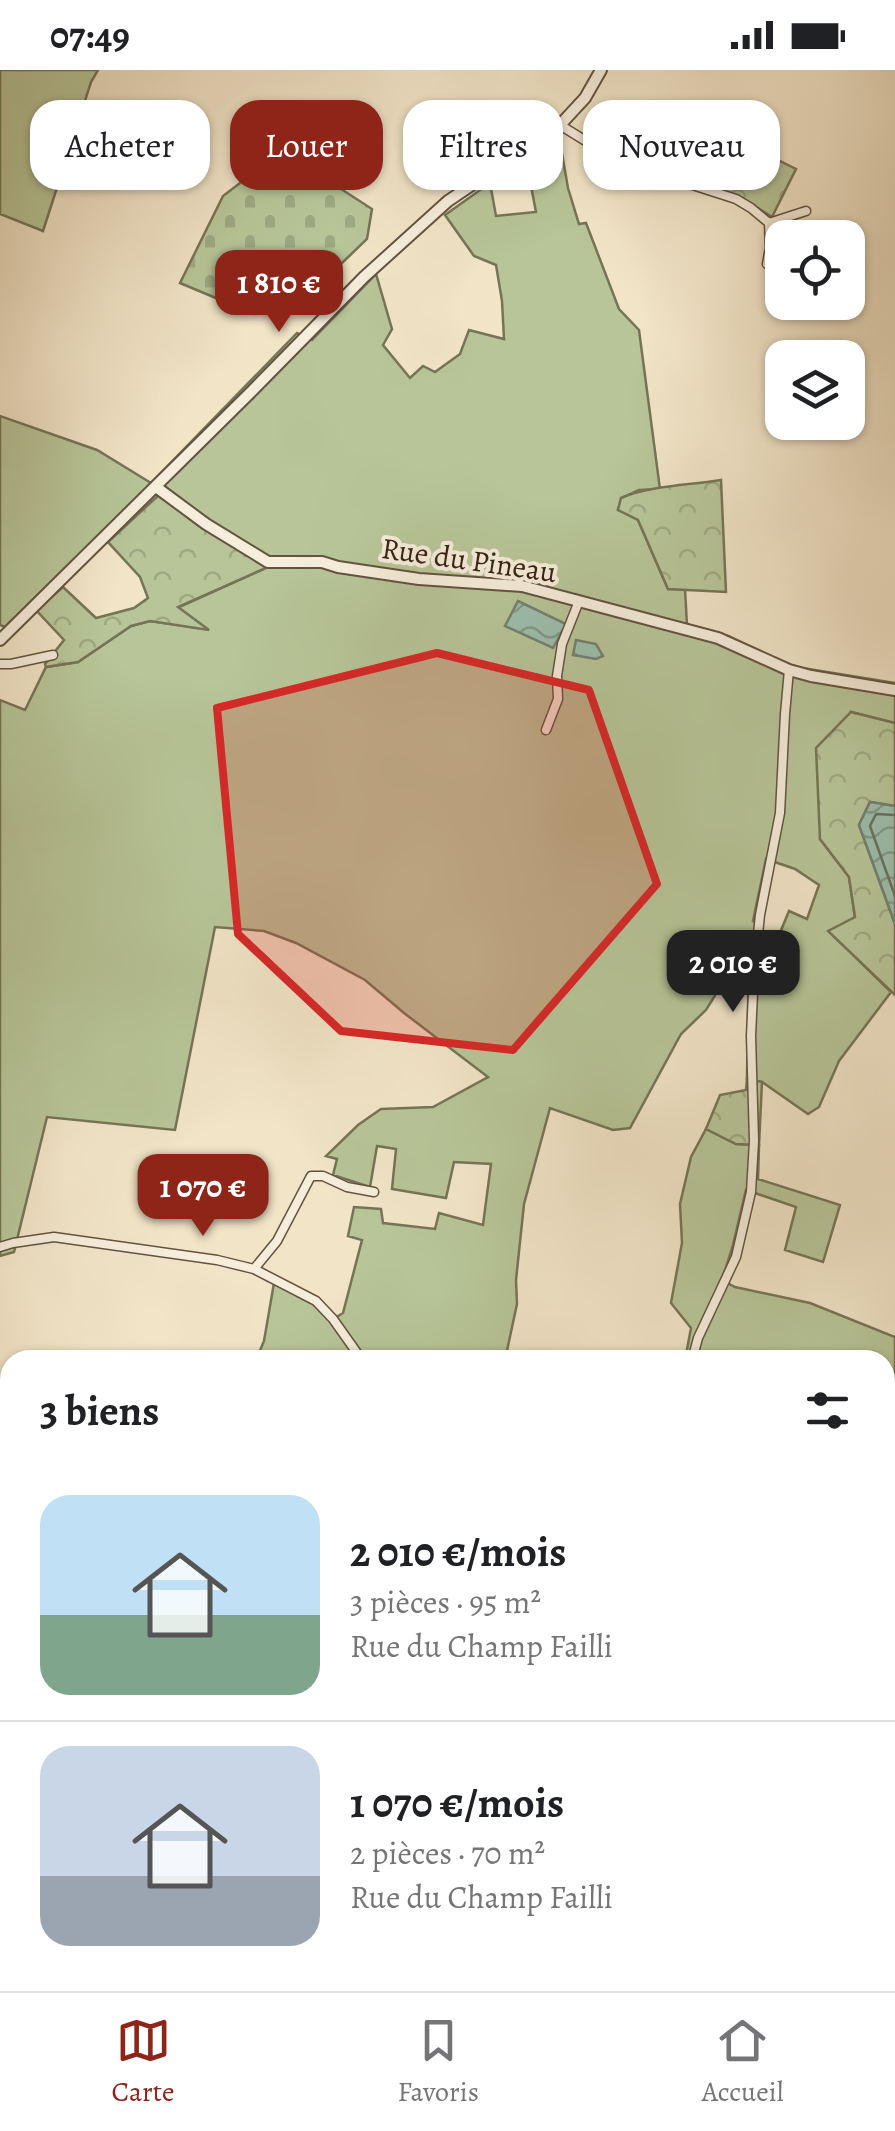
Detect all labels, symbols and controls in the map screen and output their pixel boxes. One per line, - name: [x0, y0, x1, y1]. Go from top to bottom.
- text: 07:49: [50, 9, 130, 61]
- chip: Acheter: [30, 100, 210, 190]
- chip: Louer: [230, 100, 383, 190]
- chip: Filtres: [403, 100, 563, 190]
- chip: Nouveau: [583, 100, 780, 190]
- map controls: [765, 220, 865, 440]
- button: locate: [765, 220, 865, 320]
- pin: 1 810 €: [187, 250, 371, 335]
- text: 1 810 €: [237, 260, 321, 304]
- button: layers: [765, 340, 865, 440]
- street label: Rue du Pineau: [379, 528, 560, 592]
- pin: 2 010 €: [641, 930, 825, 1015]
- text: 2 010 €: [689, 940, 777, 984]
- pin: 1 070 €: [111, 1154, 295, 1239]
- text: 1 070 €: [160, 1164, 246, 1208]
- text: 3 biens: [40, 1382, 159, 1439]
- icon: filters: [800, 1383, 855, 1438]
- text: 2 010 €/mois: [350, 1523, 566, 1580]
- icon: home: [120, 1535, 240, 1655]
- text: 3 pièces · 95 m²: [350, 1580, 541, 1624]
- text: Rue du Champ Failli: [350, 1624, 613, 1668]
- text: 1 070 €/mois: [350, 1774, 564, 1831]
- icon: home: [120, 1786, 240, 1906]
- text: 2 pièces · 70 m²: [350, 1831, 545, 1875]
- text: Rue du Champ Failli: [350, 1875, 613, 1919]
- tab: Carte: [111, 2013, 175, 2111]
- tab: Favoris: [397, 2013, 479, 2111]
- tab: Accueil: [702, 2013, 784, 2111]

